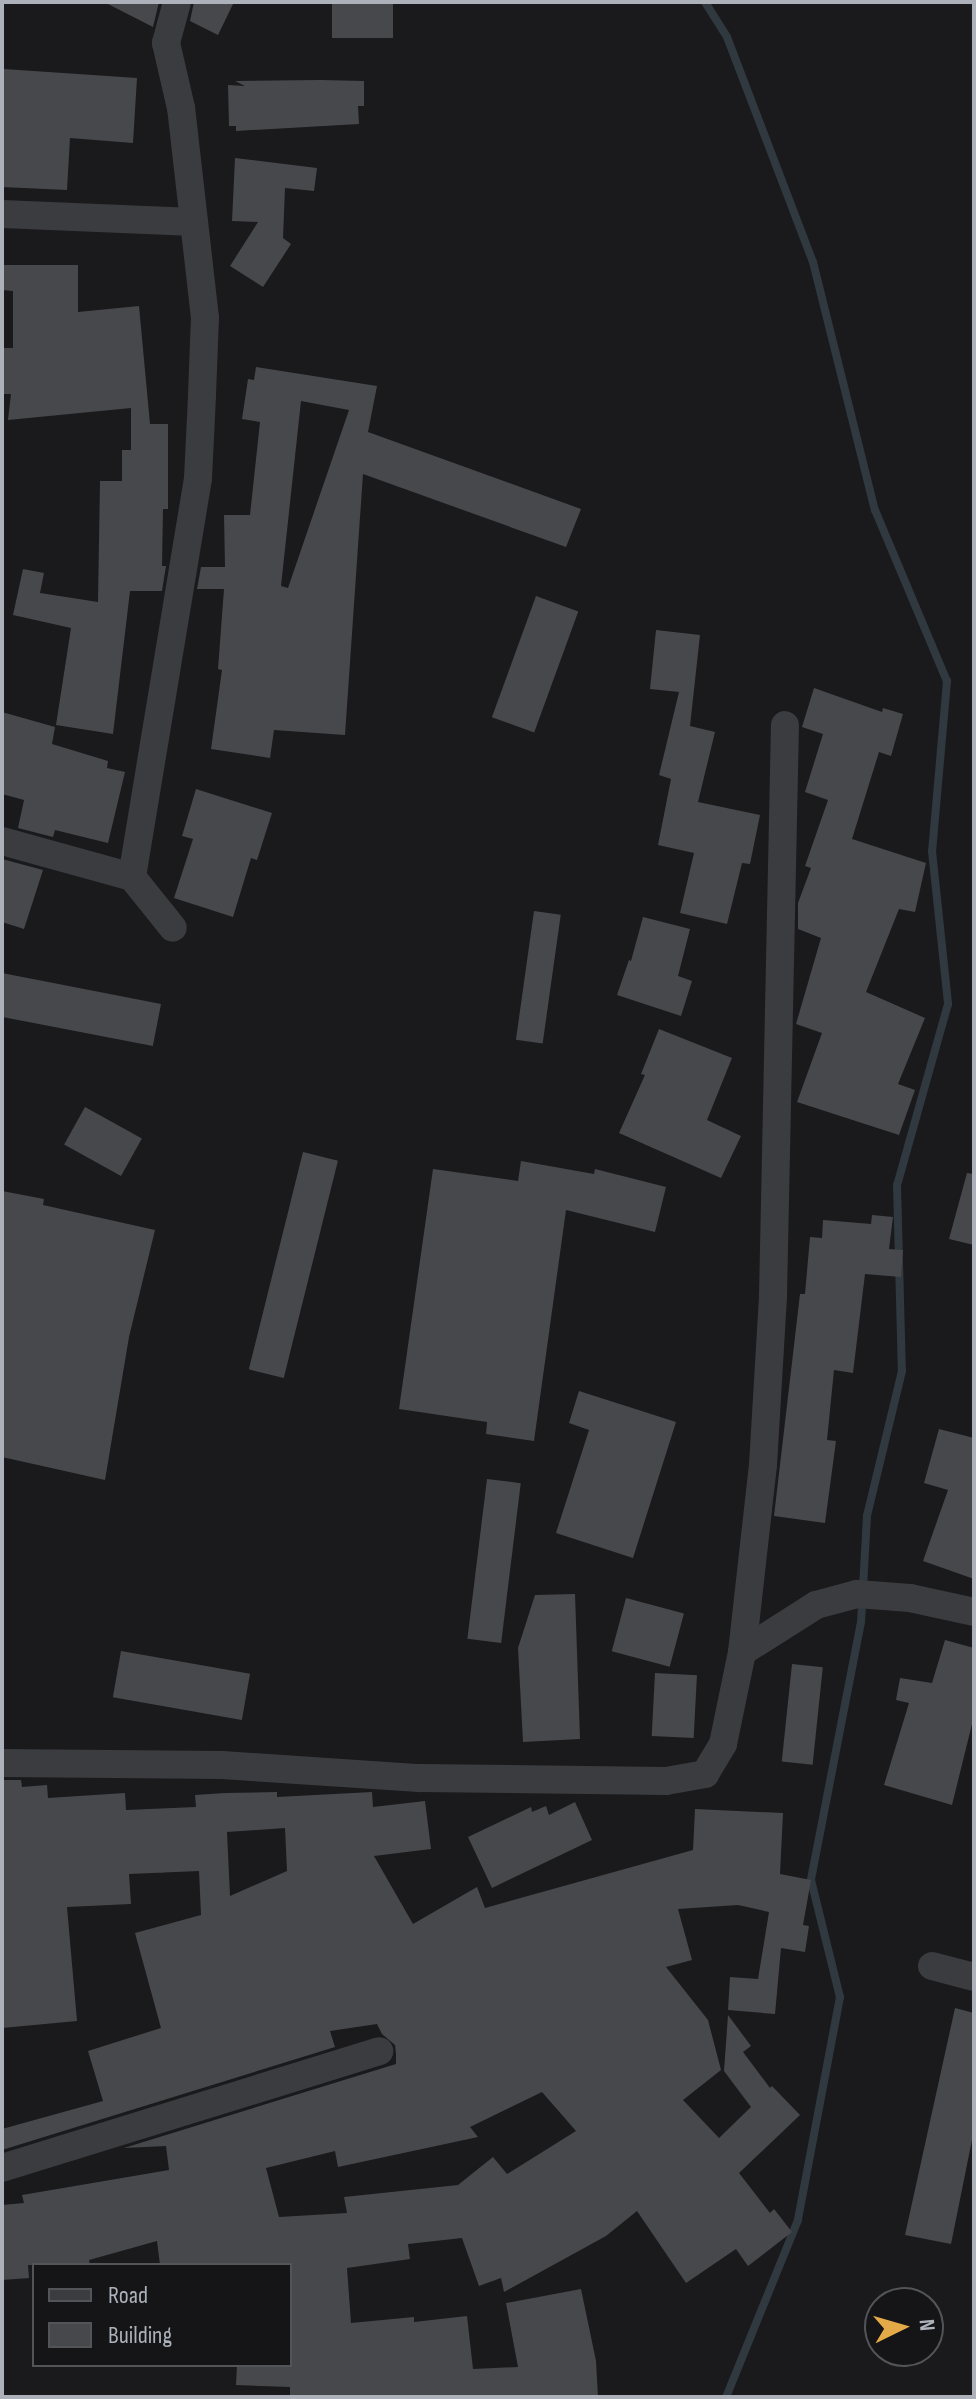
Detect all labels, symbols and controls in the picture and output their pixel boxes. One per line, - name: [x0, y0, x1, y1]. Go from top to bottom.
- legend: [32, 2263, 292, 2367]
- text: Road: [108, 2281, 148, 2310]
- north arrow: [864, 2287, 944, 2367]
- text: N: [912, 2318, 940, 2332]
- text: Building: [108, 2321, 172, 2350]

